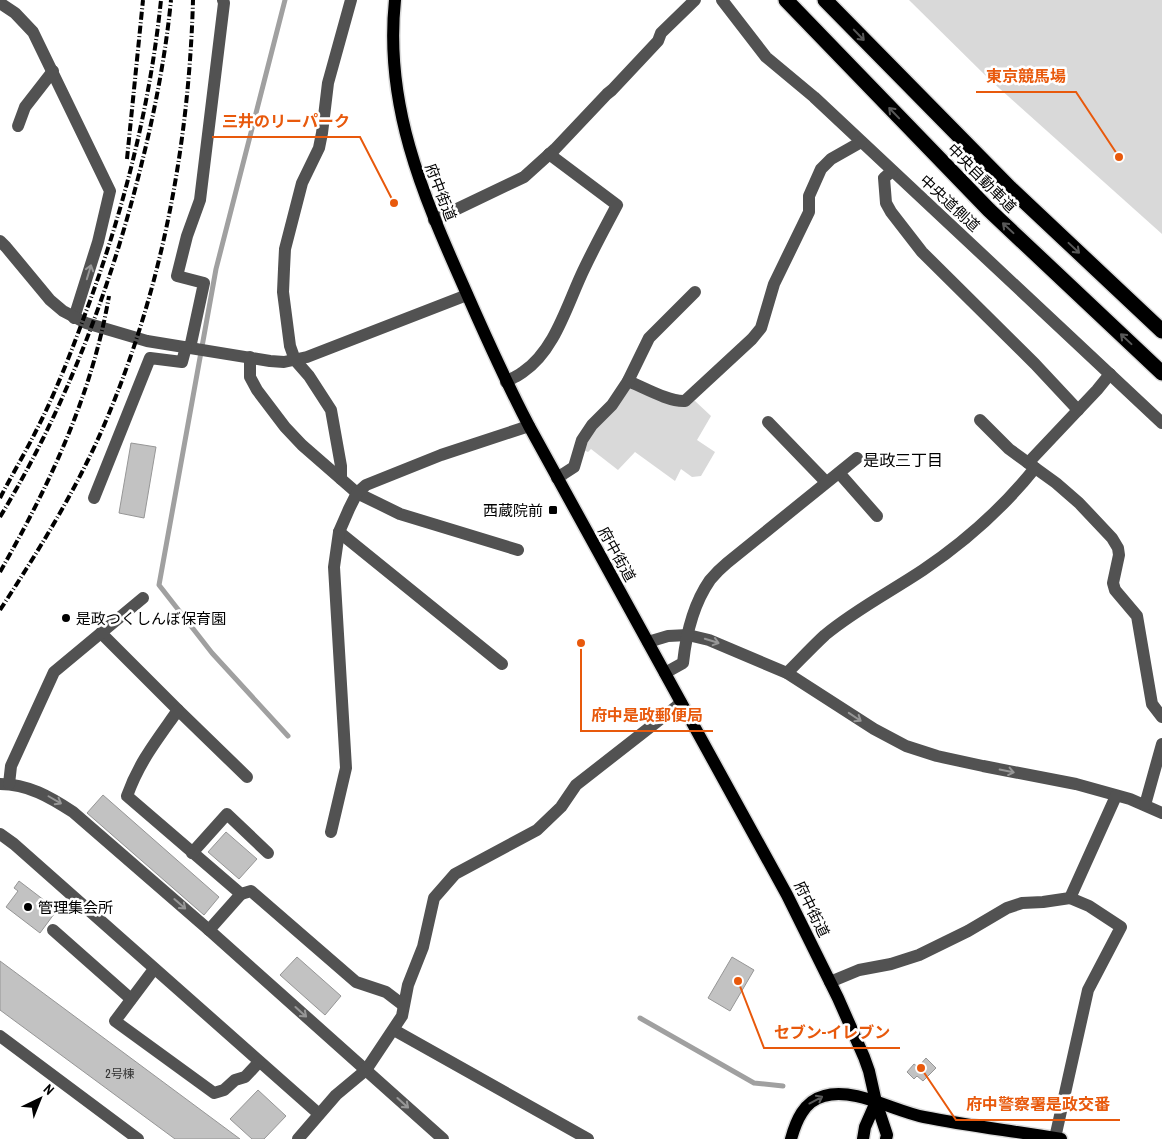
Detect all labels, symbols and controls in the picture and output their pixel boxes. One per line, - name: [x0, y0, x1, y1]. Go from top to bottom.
- one-way arrow: [853, 29, 865, 42]
- callout: 東京競馬場: [976, 61, 1076, 92]
- text: 東京競馬場: [986, 65, 1066, 87]
- callout: 三井のリーパーク: [212, 106, 360, 137]
- one-way arrow: [888, 106, 900, 119]
- text: 三井のリーパーク: [222, 110, 350, 132]
- street label: 中央自動車道: [943, 139, 1021, 217]
- street label: 府中街道: [420, 160, 462, 224]
- street label: 中央道側道: [915, 170, 985, 236]
- one-way arrow: [1001, 222, 1014, 234]
- one-way arrow: [1067, 242, 1080, 254]
- one-way arrow: [85, 264, 95, 280]
- one-way arrow: [1120, 333, 1133, 345]
- district label: 是政三丁目: [863, 449, 943, 471]
- place label: 西蔵院前: [483, 500, 543, 521]
- marker: 西蔵院前: [547, 504, 559, 516]
- street label: 府中街道: [593, 523, 641, 585]
- place label: 是政つくしんぼ保育園: [76, 608, 226, 629]
- marker: 是政つくしんぼ保育園: [60, 612, 72, 624]
- one-way arrow: [704, 637, 720, 646]
- callout: 府中是政郵便局: [581, 700, 713, 731]
- text: 府中是政郵便局: [591, 704, 703, 726]
- one-way arrow: [848, 711, 862, 722]
- one-way arrow: [998, 766, 1014, 776]
- one-way arrow: [47, 796, 62, 806]
- street label: 府中街道: [789, 877, 835, 941]
- place label: 管理集会所: [38, 897, 113, 918]
- one-way arrow: [173, 898, 186, 910]
- marker: 管理集会所: [22, 901, 34, 913]
- one-way arrow: [295, 1006, 308, 1018]
- callout: セブン-イレブン: [764, 1017, 900, 1048]
- text: セブン-イレブン: [774, 1021, 890, 1043]
- house number: 2号棟: [105, 1066, 135, 1082]
- north arrow: [15, 1074, 65, 1124]
- text: N: [40, 1080, 58, 1099]
- callout: 府中警察署是政交番: [956, 1089, 1120, 1120]
- text: 府中警察署是政交番: [966, 1093, 1110, 1115]
- one-way arrow: [809, 1095, 824, 1105]
- one-way arrow: [396, 1097, 409, 1108]

